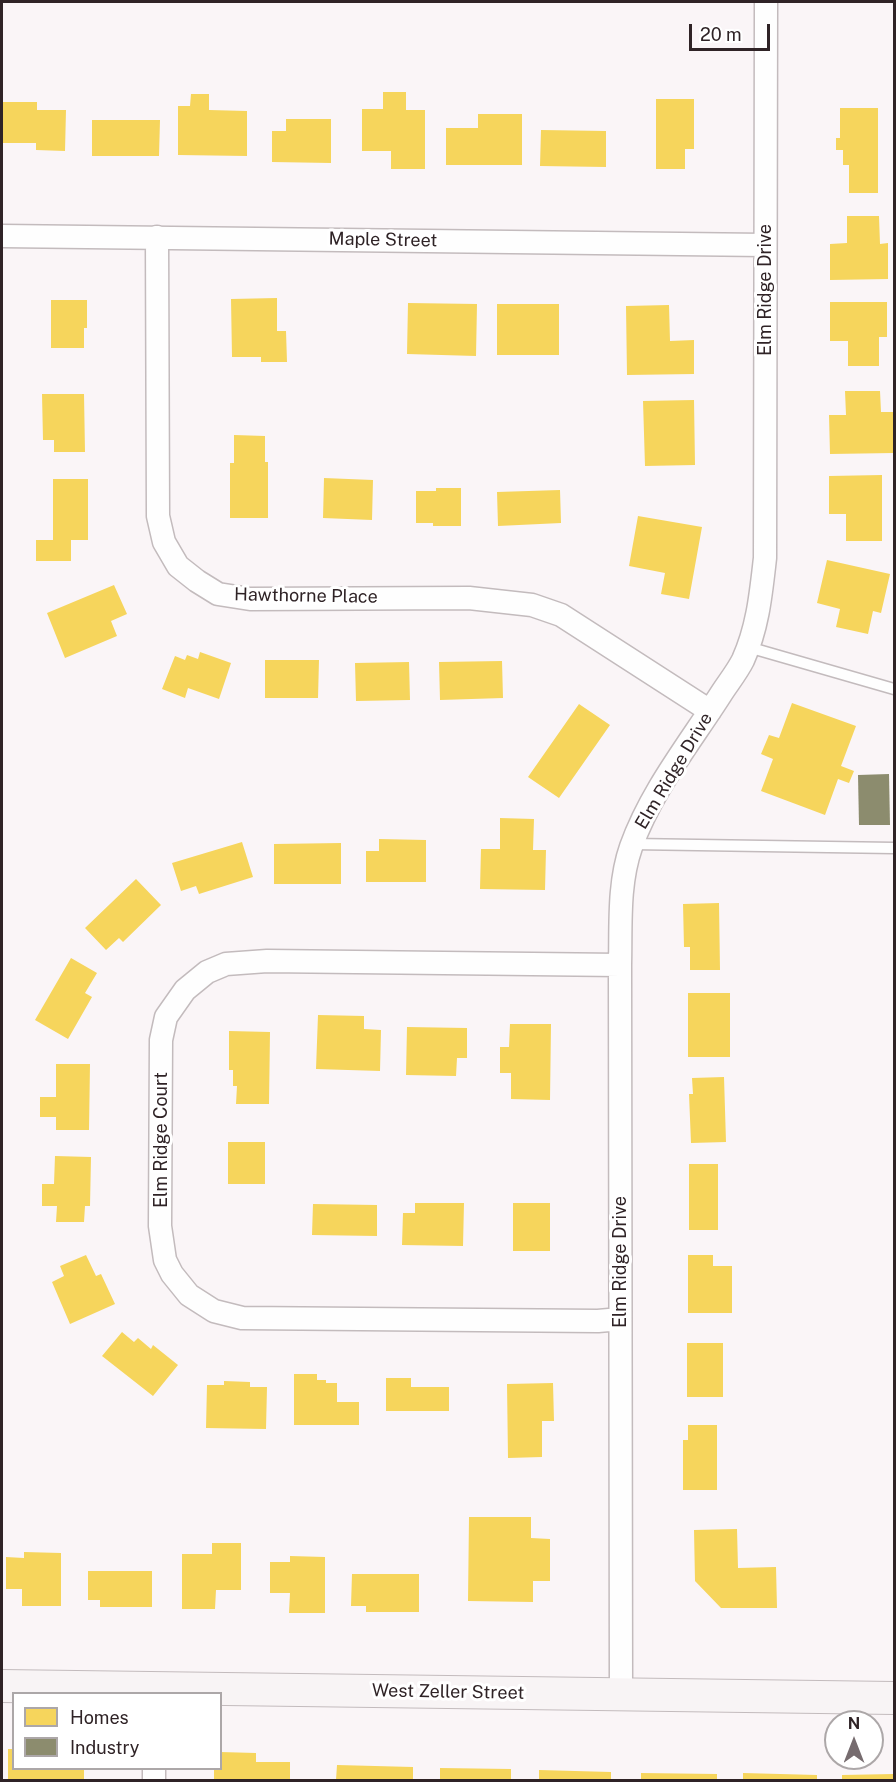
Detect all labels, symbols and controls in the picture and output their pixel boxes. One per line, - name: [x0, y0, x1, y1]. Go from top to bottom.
- scale bar: [692, 12, 773, 50]
- text: 20 m: [700, 24, 742, 45]
- street label: Elm Ridge Drive: [754, 224, 776, 356]
- street label: Maple Street: [328, 228, 438, 252]
- street label: Hawthorne Place: [234, 584, 378, 608]
- street label: Elm Ridge Drive: [631, 709, 717, 833]
- street label: Elm Ridge Court: [150, 1072, 172, 1208]
- street label: Elm Ridge Drive: [609, 1196, 631, 1328]
- street label: West Zeller Street: [372, 1680, 524, 1704]
- legend: [12, 1692, 222, 1770]
- text: Homes: [70, 1707, 129, 1728]
- north arrow: [824, 1710, 884, 1770]
- text: N: [848, 1714, 860, 1733]
- text: Industry: [70, 1737, 139, 1758]

